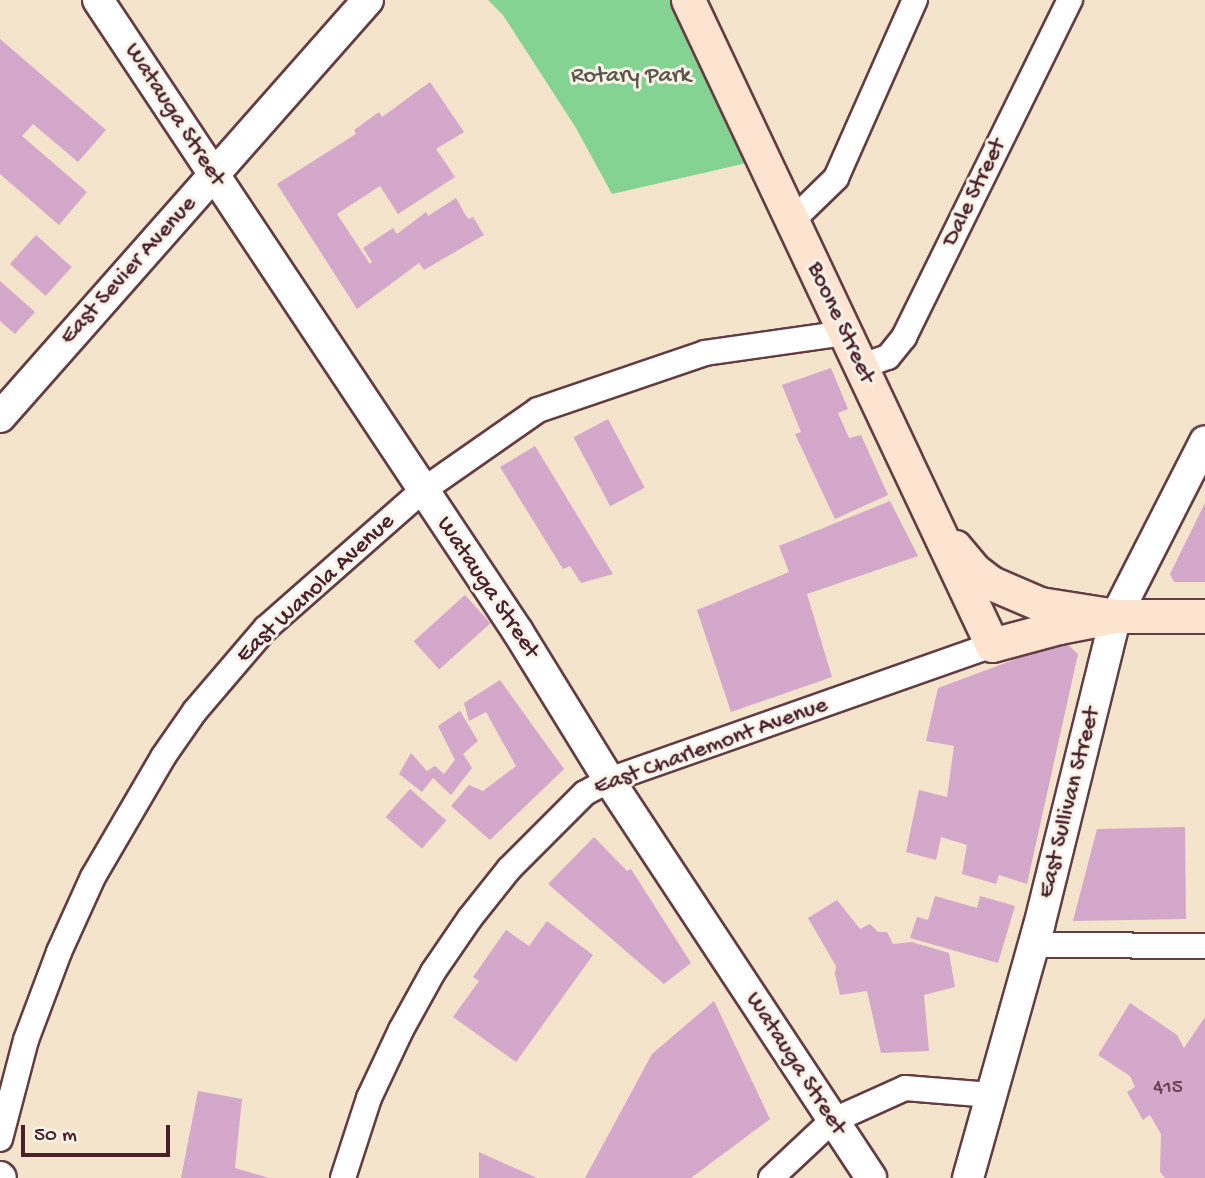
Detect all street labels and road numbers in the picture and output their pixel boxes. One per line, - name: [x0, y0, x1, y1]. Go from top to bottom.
- street label: Watauga Street: [117, 38, 231, 192]
- street label: Dale Street: [937, 134, 1013, 252]
- street label: East Sevier Avenue: [55, 191, 203, 351]
- street label: Boone Street: [799, 258, 881, 388]
- street label: East Wanola Avenue: [231, 508, 401, 670]
- street label: Watauga Street: [429, 512, 545, 664]
- street label: East Charlemont Avenue: [590, 691, 832, 803]
- street label: East Sullivan Street: [1032, 705, 1108, 901]
- street label: Watauga Street: [738, 987, 852, 1141]

